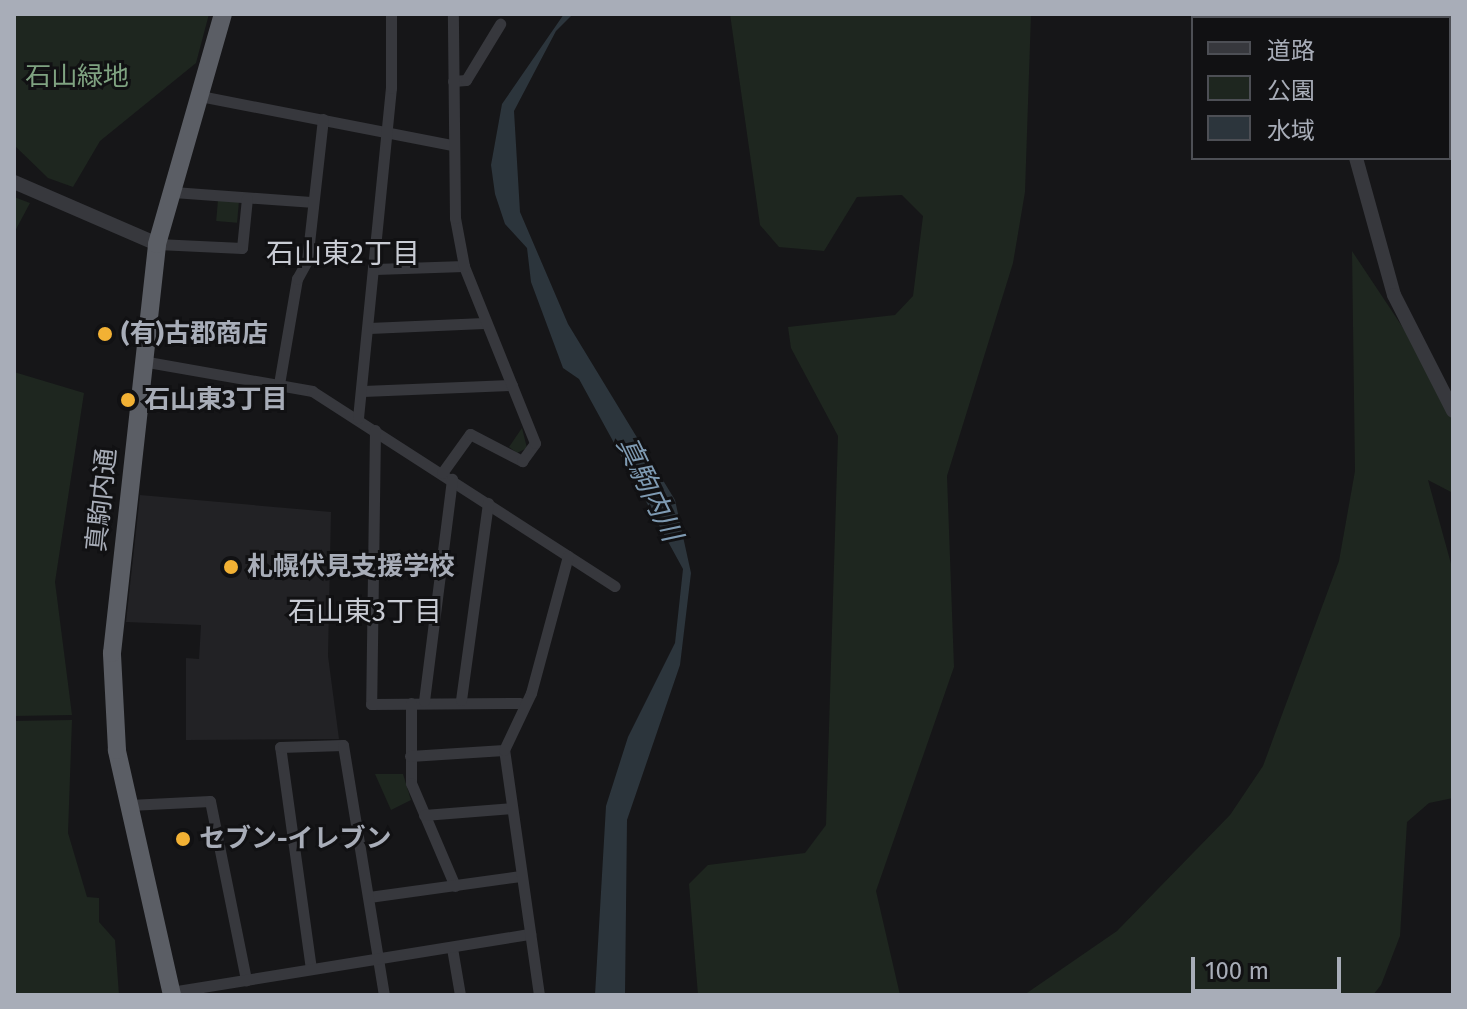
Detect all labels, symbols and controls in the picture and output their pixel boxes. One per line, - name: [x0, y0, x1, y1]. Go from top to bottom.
- legend: [1191, 16, 1451, 160]
- text: 道路: [1267, 37, 1315, 65]
- park label: 石山緑地: [25, 61, 129, 93]
- text: 公園: [1267, 77, 1315, 105]
- text: 水域: [1267, 117, 1315, 145]
- district label: 石山東2丁目: [266, 237, 420, 271]
- place label: (有)古郡商店: [121, 318, 268, 350]
- marker: (有)古郡商店: [96, 325, 114, 343]
- place label: 石山東3丁目: [144, 384, 288, 416]
- marker: 石山東3丁目: [119, 391, 137, 409]
- water label: 真駒内川: [609, 431, 689, 547]
- street label: 真駒内通: [81, 447, 123, 553]
- place label: 札幌伏見支援学校: [247, 551, 455, 583]
- marker: 札幌伏見支援学校: [222, 558, 240, 576]
- district label: 石山東3丁目: [288, 595, 442, 629]
- place label: セブン-イレブン: [199, 823, 392, 855]
- marker: セブン-イレブン: [174, 830, 192, 848]
- scale bar: [1195, 941, 1345, 991]
- text: 100 m: [1205, 957, 1269, 985]

